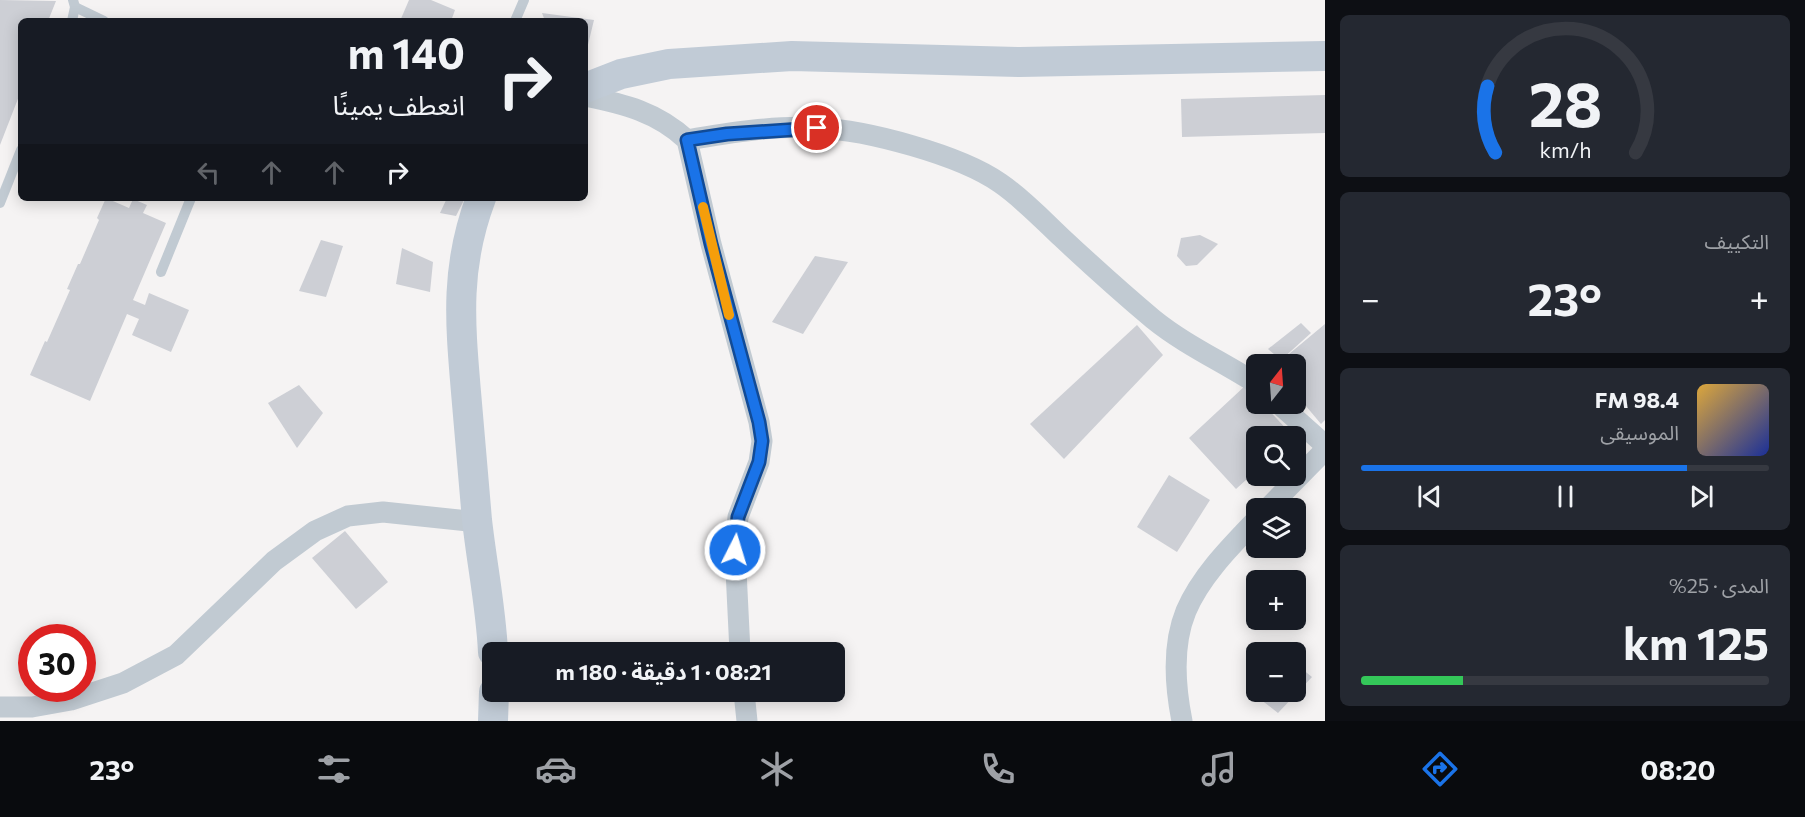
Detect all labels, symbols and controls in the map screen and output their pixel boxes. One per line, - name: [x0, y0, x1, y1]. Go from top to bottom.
- text: 140 m: [348, 26, 465, 78]
- icon: right: [486, 42, 564, 120]
- text: 28: [1528, 64, 1602, 140]
- text: انعطف يمينًا: [332, 88, 465, 121]
- pin: [791, 102, 842, 153]
- icon: arrive: [800, 111, 833, 144]
- text: km/h: [1539, 136, 1591, 162]
- icon: left: [192, 156, 225, 189]
- icon: ahead: [255, 156, 288, 189]
- icon: ahead: [318, 156, 351, 189]
- icon: right: [381, 156, 414, 189]
- text: التكييف: [1705, 229, 1769, 253]
- text: 23°: [1528, 270, 1602, 325]
- text: −: [1361, 277, 1380, 318]
- text: +: [1750, 277, 1769, 318]
- north arrow: [1246, 354, 1306, 414]
- map controls: [1246, 354, 1306, 702]
- text: 98.4 FM: [1595, 386, 1679, 413]
- text: الموسيقى: [1600, 420, 1679, 444]
- button: search: [1246, 426, 1306, 486]
- icon: previous: [1413, 480, 1446, 513]
- icon: pause: [1549, 480, 1582, 513]
- icon: next: [1685, 480, 1718, 513]
- button: layers: [1246, 498, 1306, 558]
- position arrow: [703, 518, 767, 582]
- button: +: [1246, 570, 1306, 630]
- text: المدى · 25%: [1669, 573, 1769, 597]
- text: 125 km: [1623, 614, 1769, 669]
- speed limit sign: 30: [18, 624, 96, 702]
- button: −: [1246, 642, 1306, 702]
- text: 08:21 · 1 دقيقة · 180 m: [555, 658, 772, 685]
- icon: filters: [313, 748, 355, 790]
- icon: car: [535, 748, 577, 790]
- icon: climate: [756, 748, 798, 790]
- icon: phone: [977, 748, 1019, 790]
- icon: music: [1198, 748, 1240, 790]
- icon: directions: [1419, 748, 1461, 790]
- text: 23°: [90, 753, 134, 786]
- text: 08:20: [1640, 753, 1715, 786]

